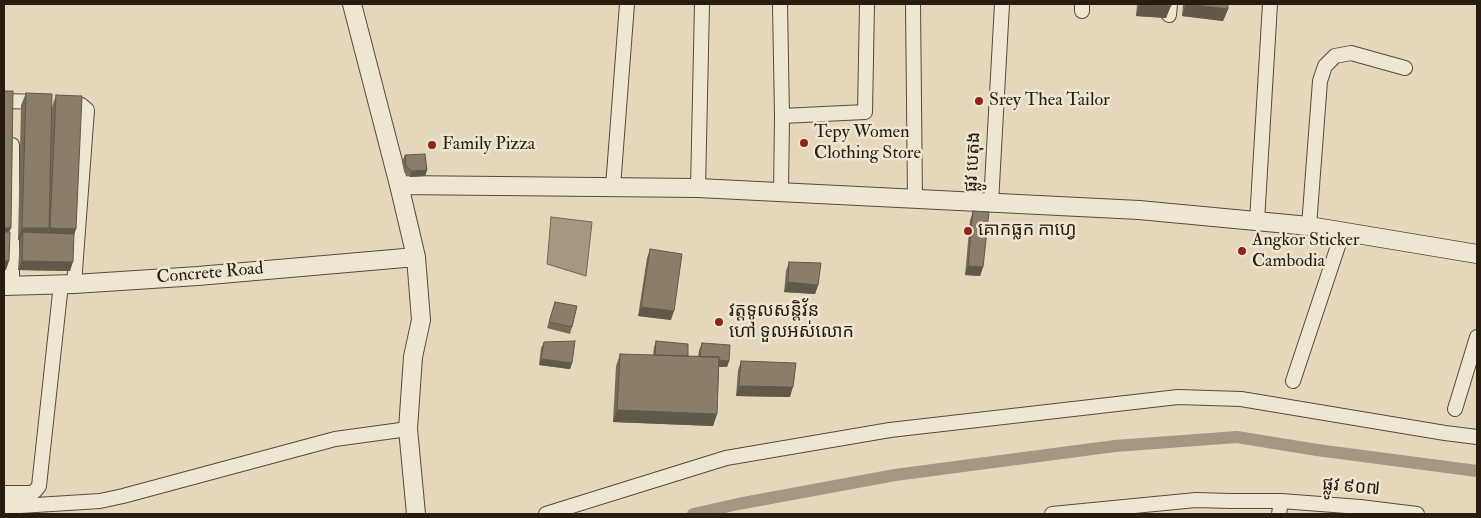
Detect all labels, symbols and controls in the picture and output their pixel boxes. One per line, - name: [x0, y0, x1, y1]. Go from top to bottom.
- place label: Srey Thea Tailor: [989, 90, 1110, 112]
- marker: Srey Thea Tailor: [973, 95, 985, 107]
- place label: Tepy Women Clothing Store: [814, 122, 921, 164]
- street label: ផ្លូវ បេតុង: [962, 131, 986, 193]
- place label: Family Pizza: [442, 134, 535, 156]
- marker: Tepy Women Clothing Store: [798, 137, 810, 149]
- marker: Family Pizza: [426, 139, 438, 151]
- place label: គោកធ្លក កាហ្វេ: [978, 220, 1076, 242]
- marker: គោកធ្លក កាហ្វេ: [962, 225, 974, 237]
- place label: Angkor Sticker Cambodia: [1252, 230, 1359, 272]
- marker: Angkor Sticker Cambodia: [1236, 245, 1248, 257]
- street label: Concrete Road: [156, 259, 264, 289]
- place label: វត្តទូលសន្តិវ័ន ហៅ ទួលអស់លោក: [729, 301, 854, 344]
- marker: វត្តទូលសន្តិវ័ន ហៅ ទួលអស់លោក: [713, 316, 725, 328]
- street label: ផ្លូវ ៩០៧: [1321, 475, 1381, 501]

